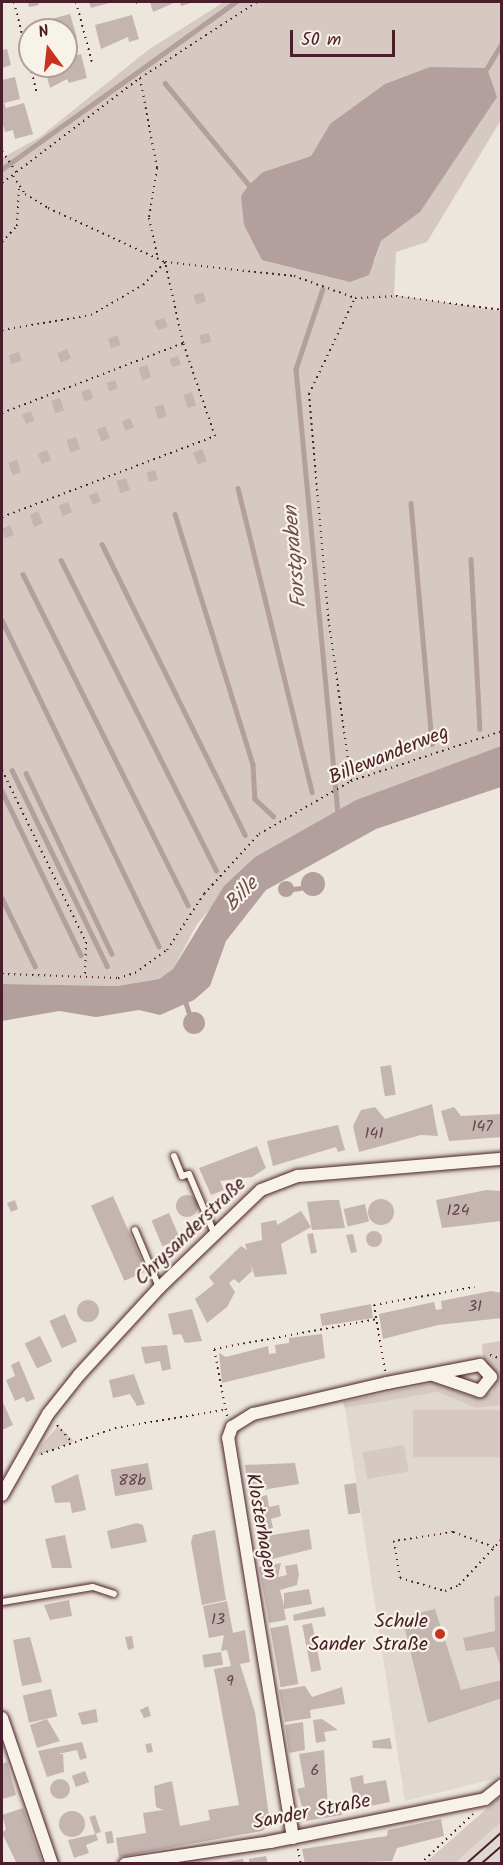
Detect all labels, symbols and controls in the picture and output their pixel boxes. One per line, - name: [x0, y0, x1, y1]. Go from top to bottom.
- north arrow: [18, 18, 78, 78]
- scale bar: [293, 18, 398, 56]
- text: N: [36, 19, 52, 45]
- text: 50 m: [301, 26, 341, 55]
- water label: Forstgraben: [279, 505, 313, 609]
- street label: Billewanderweg: [325, 721, 453, 791]
- water label: Bille: [220, 873, 264, 917]
- house number: 147: [471, 1117, 493, 1137]
- house number: 141: [365, 1124, 383, 1144]
- street label: Chrysanderstraße: [130, 1173, 252, 1291]
- house number: 124: [446, 1201, 470, 1221]
- house number: 31: [468, 1297, 482, 1317]
- house number: 88b: [118, 1471, 146, 1491]
- street label: Klosterhagen: [239, 1471, 281, 1581]
- house number: 13: [211, 1610, 225, 1630]
- place label: Schule Sander Straße: [309, 1610, 428, 1657]
- marker: Schule Sander Straße: [433, 1627, 447, 1641]
- house number: 9: [226, 1672, 234, 1692]
- house number: 6: [311, 1761, 319, 1781]
- street label: Sander Straße: [251, 1790, 373, 1836]

